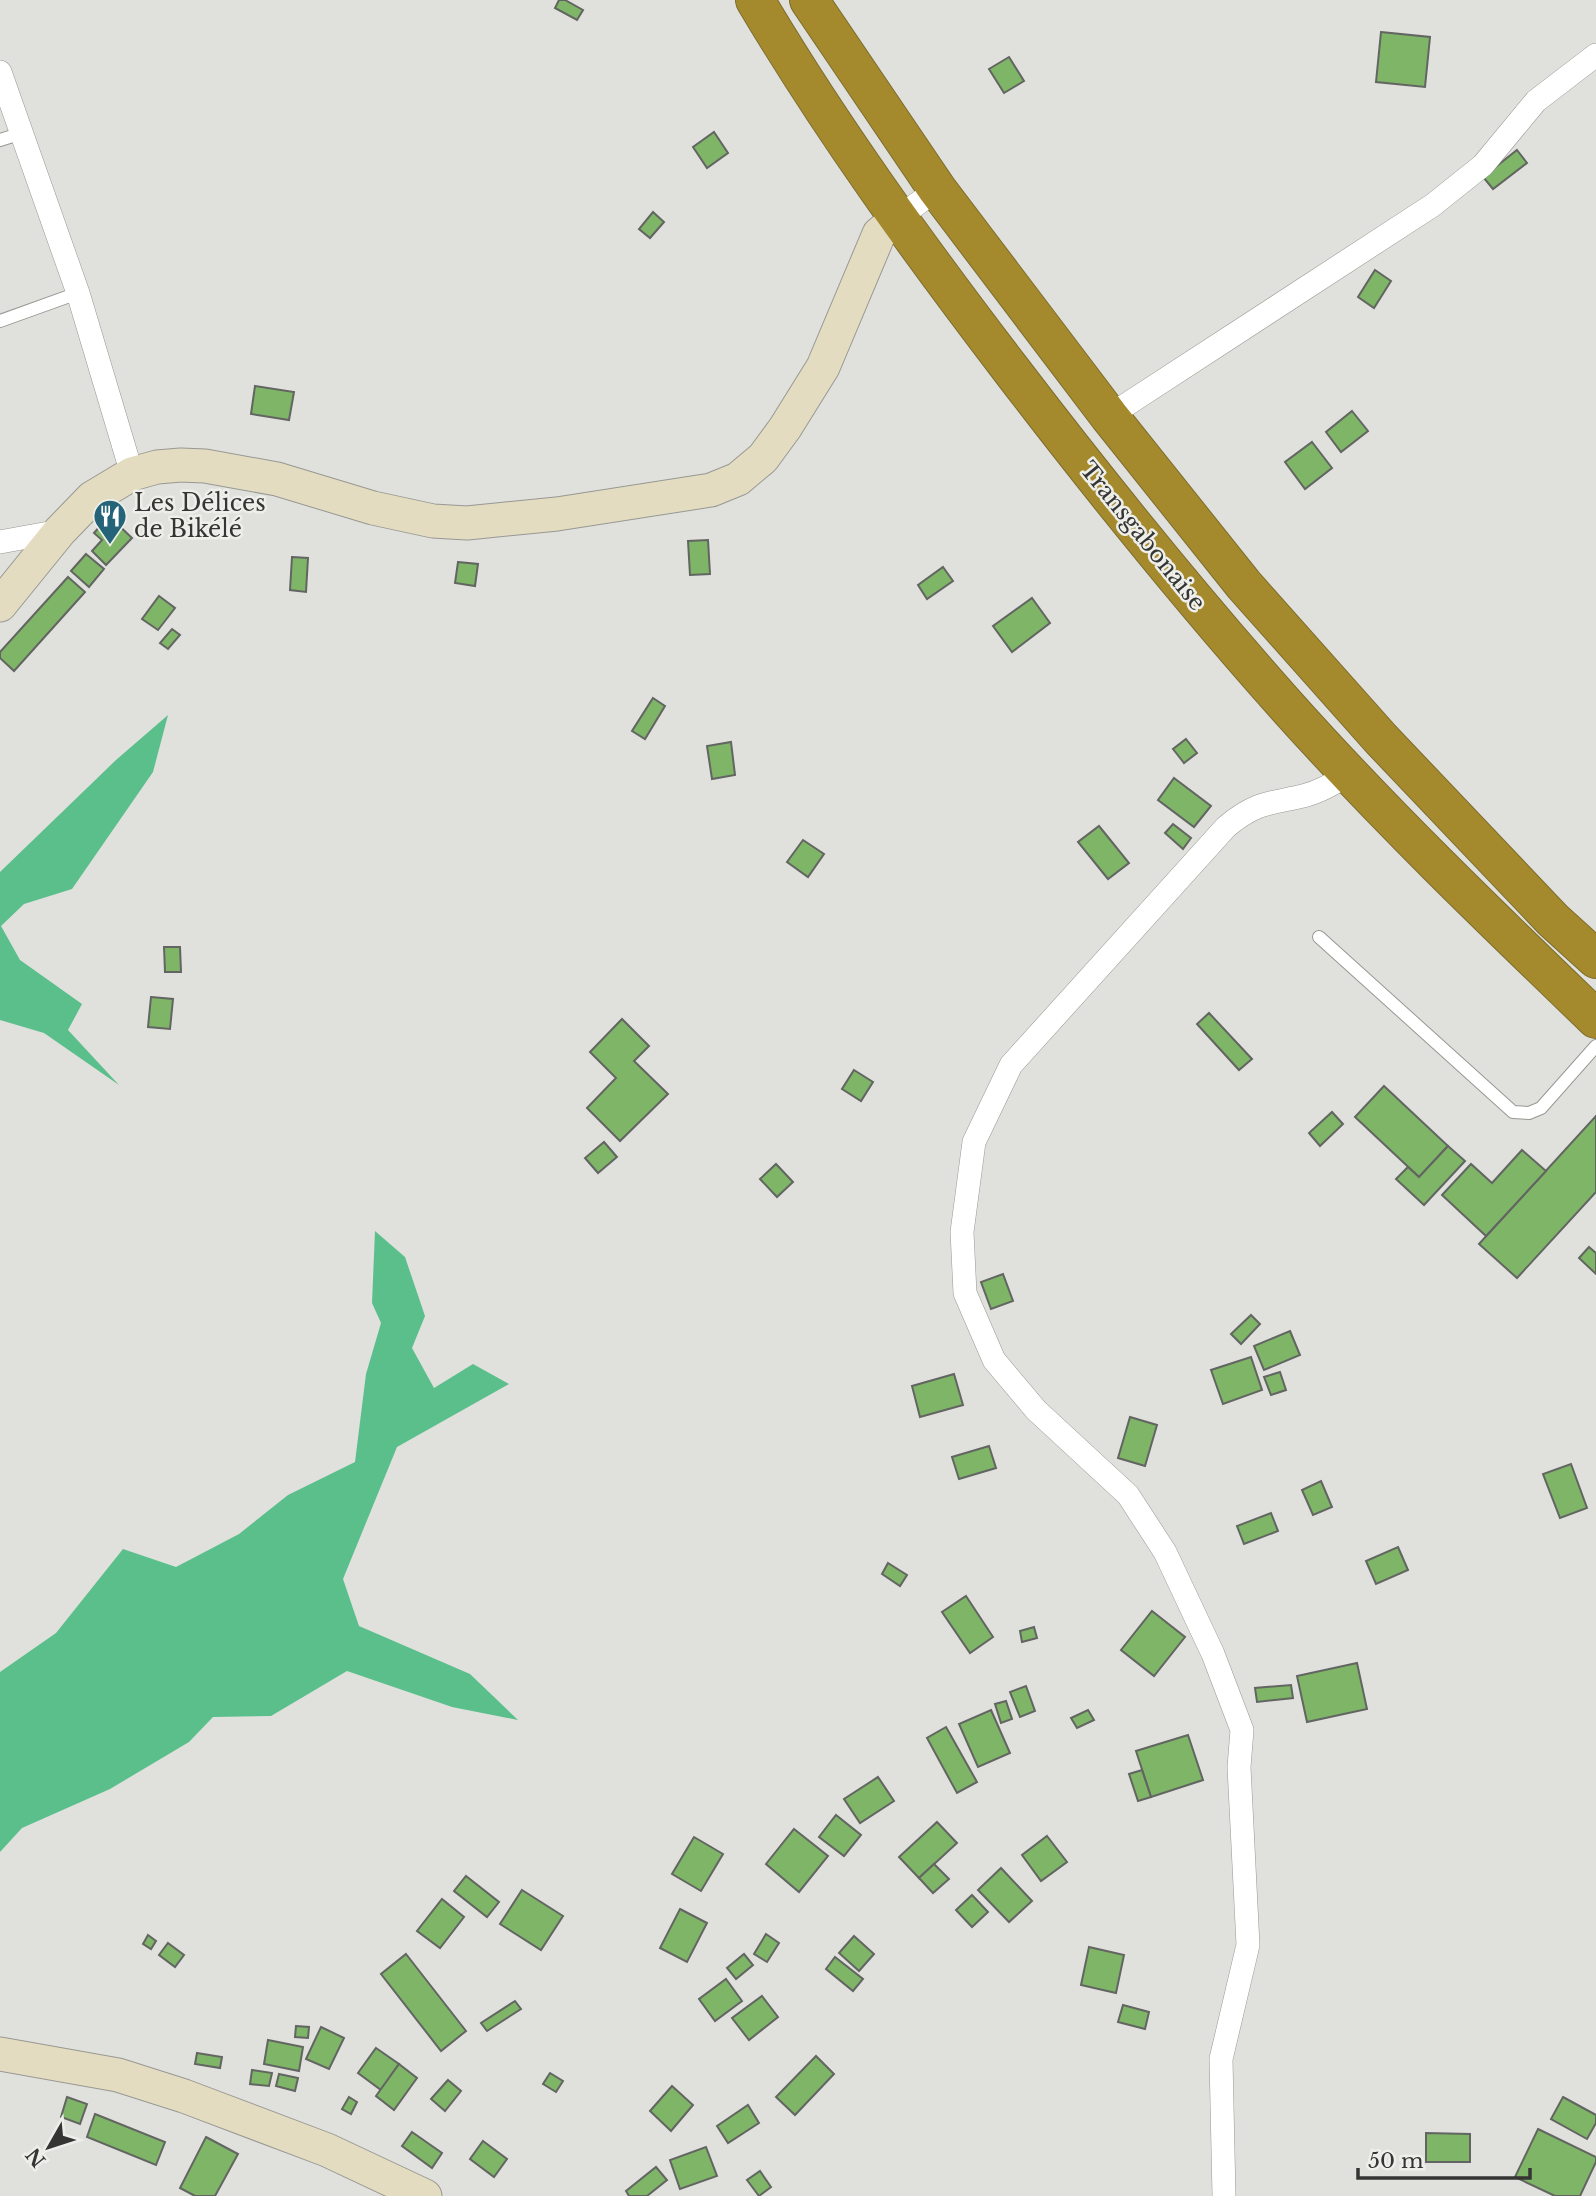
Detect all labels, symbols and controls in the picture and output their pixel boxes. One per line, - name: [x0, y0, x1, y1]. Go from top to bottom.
- street label: Transgabonaise: [1074, 456, 1212, 616]
- place label: Les Délices de Bikélé: [134, 489, 266, 543]
- restaurant icon: Les Délices de Bikélé: [91, 497, 129, 546]
- north arrow: [14, 2112, 84, 2182]
- scale bar: [1358, 2136, 1530, 2180]
- text: N: [22, 2143, 51, 2172]
- text: 50 m: [1368, 2148, 1424, 2174]

